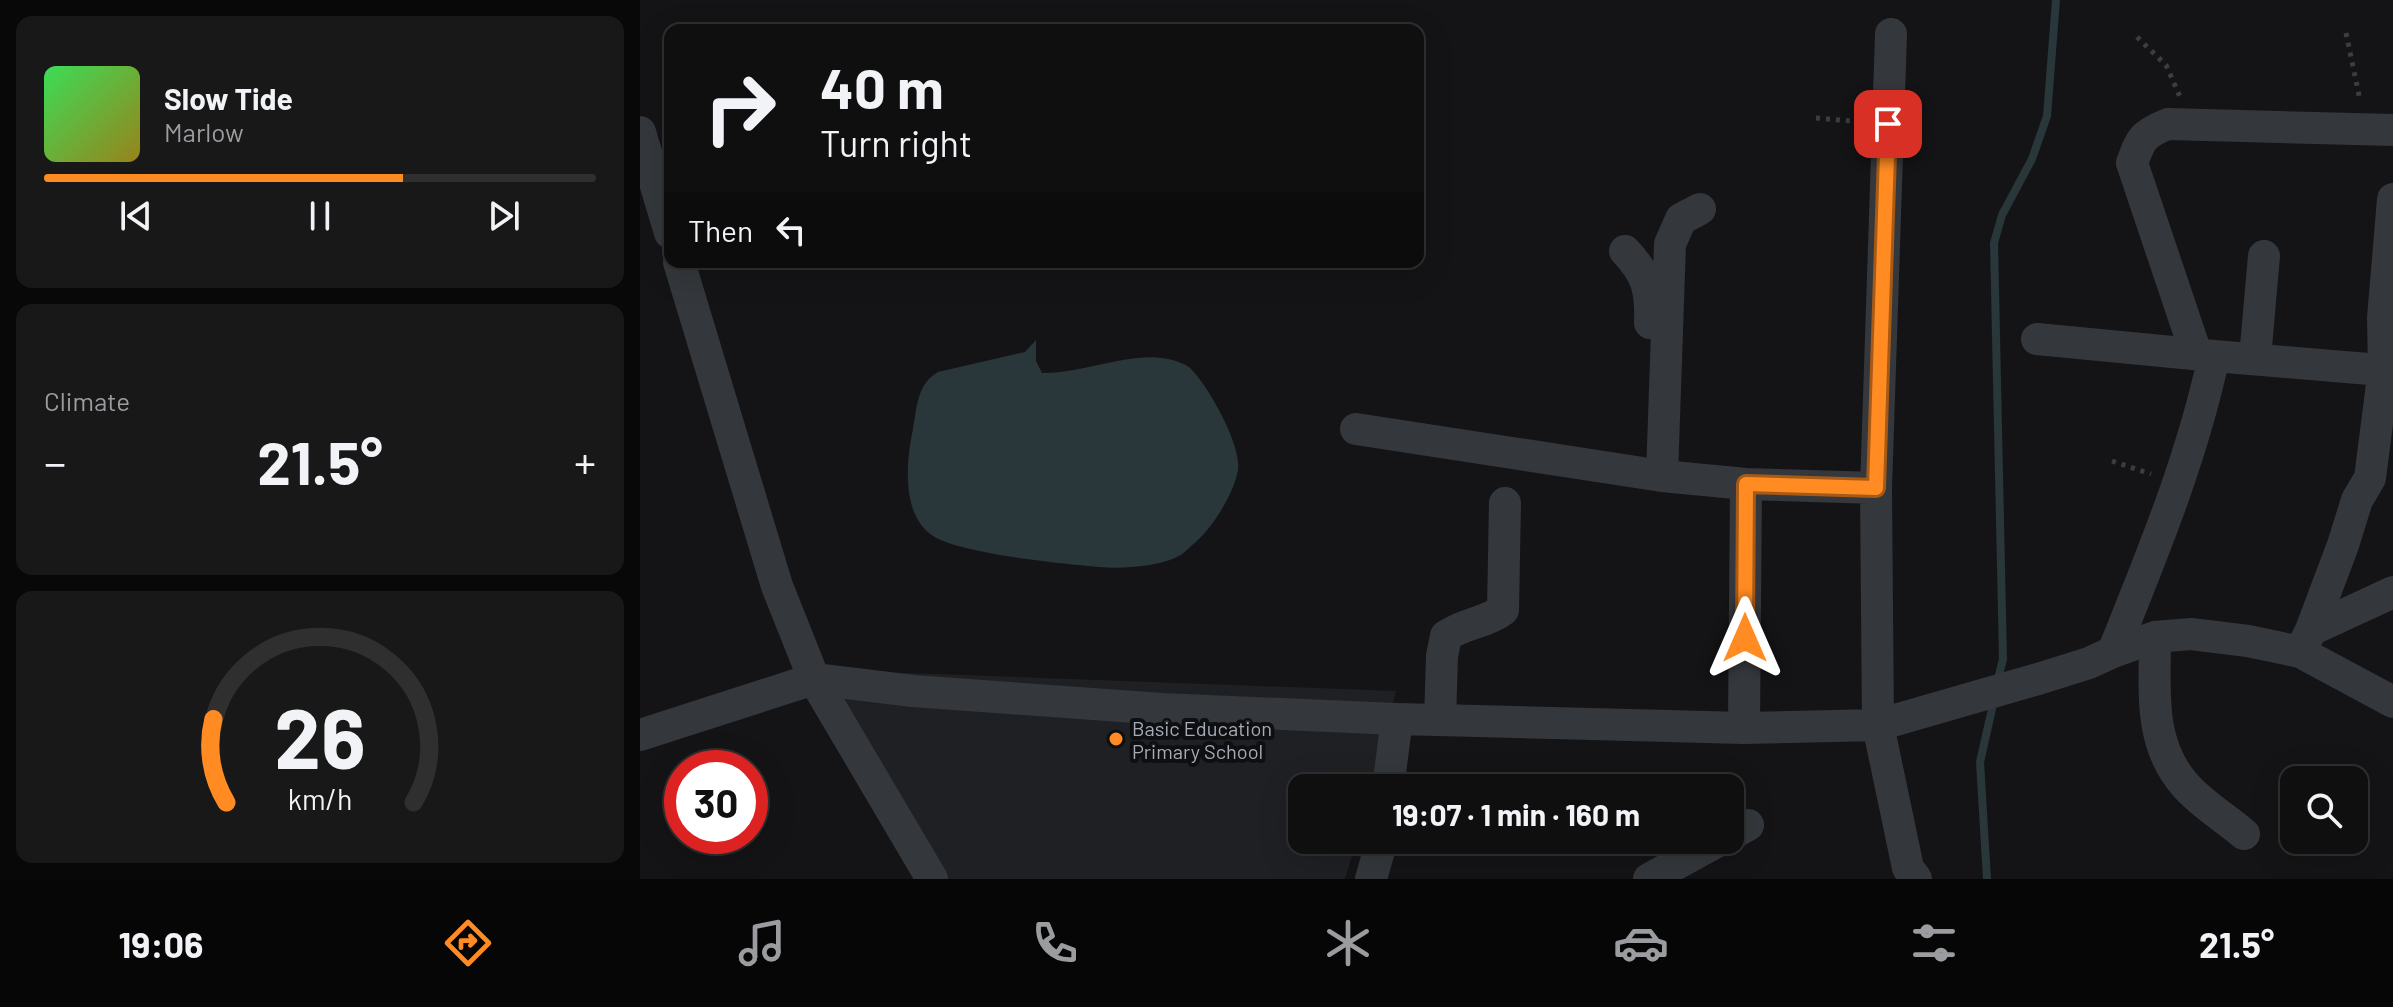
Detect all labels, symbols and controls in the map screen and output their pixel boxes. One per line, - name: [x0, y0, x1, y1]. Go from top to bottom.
- text: 40 m: [820, 53, 944, 120]
- icon: right: [688, 56, 792, 160]
- text: Slow Tide: [164, 80, 293, 116]
- pin: [1854, 90, 1922, 158]
- icon: arrive: [1866, 102, 1910, 146]
- text: Marlow: [164, 116, 244, 147]
- text: Turn right: [820, 121, 972, 164]
- icon: previous: [114, 194, 158, 238]
- icon: pause: [298, 194, 342, 238]
- icon: next: [482, 194, 526, 238]
- icon: left: [769, 208, 813, 252]
- text: Then: [688, 212, 753, 248]
- text: Climate: [44, 385, 130, 416]
- text: 21.5°: [257, 425, 383, 497]
- text: −: [44, 435, 66, 488]
- text: +: [574, 435, 596, 488]
- position arrow: [1703, 596, 1787, 680]
- text: 26: [274, 686, 366, 786]
- place label: Basic Education Primary School: [1132, 716, 1272, 763]
- marker: Basic Education Primary School: [1107, 730, 1125, 748]
- speed limit sign: 30: [664, 750, 768, 854]
- map controls: [2280, 766, 2368, 854]
- button: search: [2280, 766, 2368, 854]
- text: km/h: [288, 781, 352, 816]
- text: 19:07 · 1 min · 160 m: [1392, 796, 1640, 832]
- icon: directions: [440, 915, 496, 971]
- icon: music: [734, 915, 790, 971]
- icon: phone: [1027, 915, 1083, 971]
- icon: climate: [1320, 915, 1376, 971]
- icon: car: [1613, 915, 1669, 971]
- icon: filters: [1906, 915, 1962, 971]
- text: 19:06: [119, 922, 203, 965]
- text: 21.5°: [2199, 922, 2274, 965]

